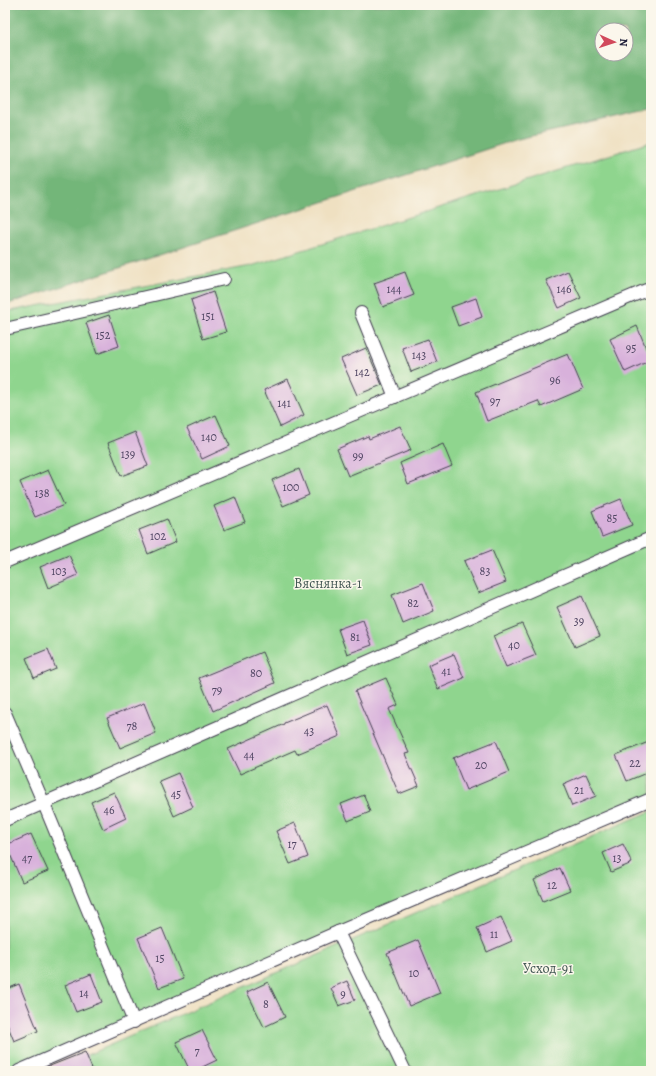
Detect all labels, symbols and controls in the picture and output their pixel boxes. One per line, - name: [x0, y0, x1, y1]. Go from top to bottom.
- north arrow: [594, 22, 634, 62]
- text: N: [616, 38, 631, 47]
- house number: 144: [387, 281, 402, 297]
- house number: 146: [556, 281, 572, 297]
- house number: 151: [201, 308, 215, 324]
- house number: 152: [96, 327, 111, 343]
- house number: 95: [626, 340, 636, 356]
- house number: 143: [412, 347, 426, 363]
- house number: 142: [354, 364, 370, 380]
- house number: 96: [549, 372, 561, 388]
- house number: 97: [490, 393, 501, 409]
- house number: 141: [277, 395, 291, 411]
- house number: 140: [201, 429, 217, 445]
- house number: 139: [121, 446, 135, 462]
- house number: 99: [353, 448, 363, 464]
- house number: 100: [283, 479, 299, 495]
- house number: 138: [35, 485, 50, 501]
- house number: 85: [607, 510, 617, 526]
- house number: 102: [150, 528, 166, 544]
- house number: 103: [51, 563, 67, 579]
- house number: 83: [480, 563, 490, 579]
- park label: Вяснянка-1: [294, 574, 362, 593]
- house number: 82: [407, 595, 419, 611]
- house number: 39: [574, 613, 584, 629]
- house number: 81: [350, 629, 360, 645]
- house number: 40: [508, 637, 520, 653]
- house number: 41: [441, 663, 451, 679]
- house number: 80: [250, 665, 262, 681]
- house number: 79: [212, 682, 222, 698]
- house number: 78: [127, 718, 138, 734]
- house number: 43: [304, 723, 314, 739]
- house number: 44: [244, 747, 255, 763]
- house number: 22: [629, 755, 641, 771]
- house number: 20: [475, 757, 487, 773]
- house number: 21: [574, 782, 584, 798]
- house number: 45: [171, 786, 181, 802]
- house number: 46: [104, 802, 115, 818]
- house number: 17: [287, 836, 298, 852]
- house number: 47: [22, 850, 33, 866]
- house number: 13: [612, 850, 622, 866]
- house number: 12: [547, 877, 557, 893]
- house number: 11: [490, 926, 498, 942]
- house number: 15: [155, 950, 165, 966]
- park label: Усход-91: [523, 959, 573, 978]
- house number: 10: [409, 965, 419, 981]
- house number: 14: [79, 985, 89, 1001]
- house number: 9: [340, 986, 346, 1002]
- house number: 8: [263, 996, 269, 1012]
- house number: 7: [194, 1043, 200, 1059]

